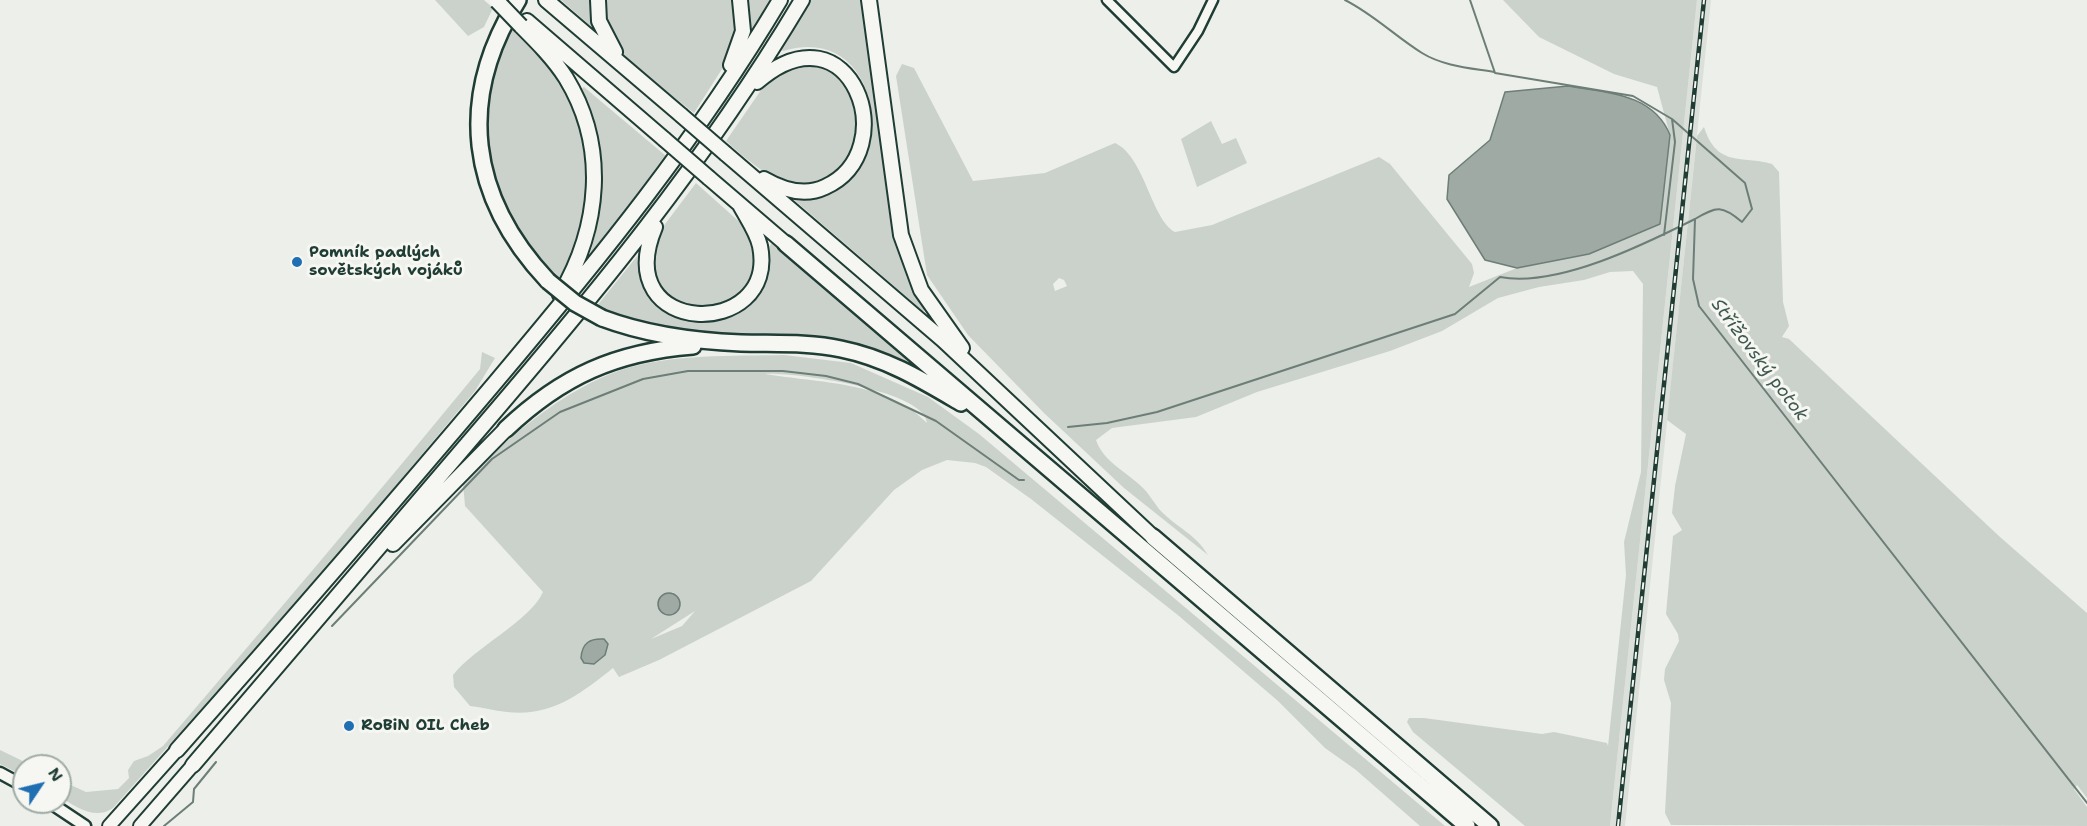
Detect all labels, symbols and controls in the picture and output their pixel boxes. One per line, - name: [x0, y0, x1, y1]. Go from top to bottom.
- place label: Pomník padlých sovětských vojáků: [309, 243, 463, 281]
- marker: Pomník padlých sovětských vojáků: [290, 255, 304, 269]
- water label: Střížovský potok: [1706, 295, 1812, 425]
- place label: RoBiN OIL Cheb: [361, 716, 490, 736]
- marker: RoBiN OIL Cheb: [342, 719, 356, 733]
- north arrow: [12, 754, 72, 814]
- text: N: [43, 763, 68, 786]

